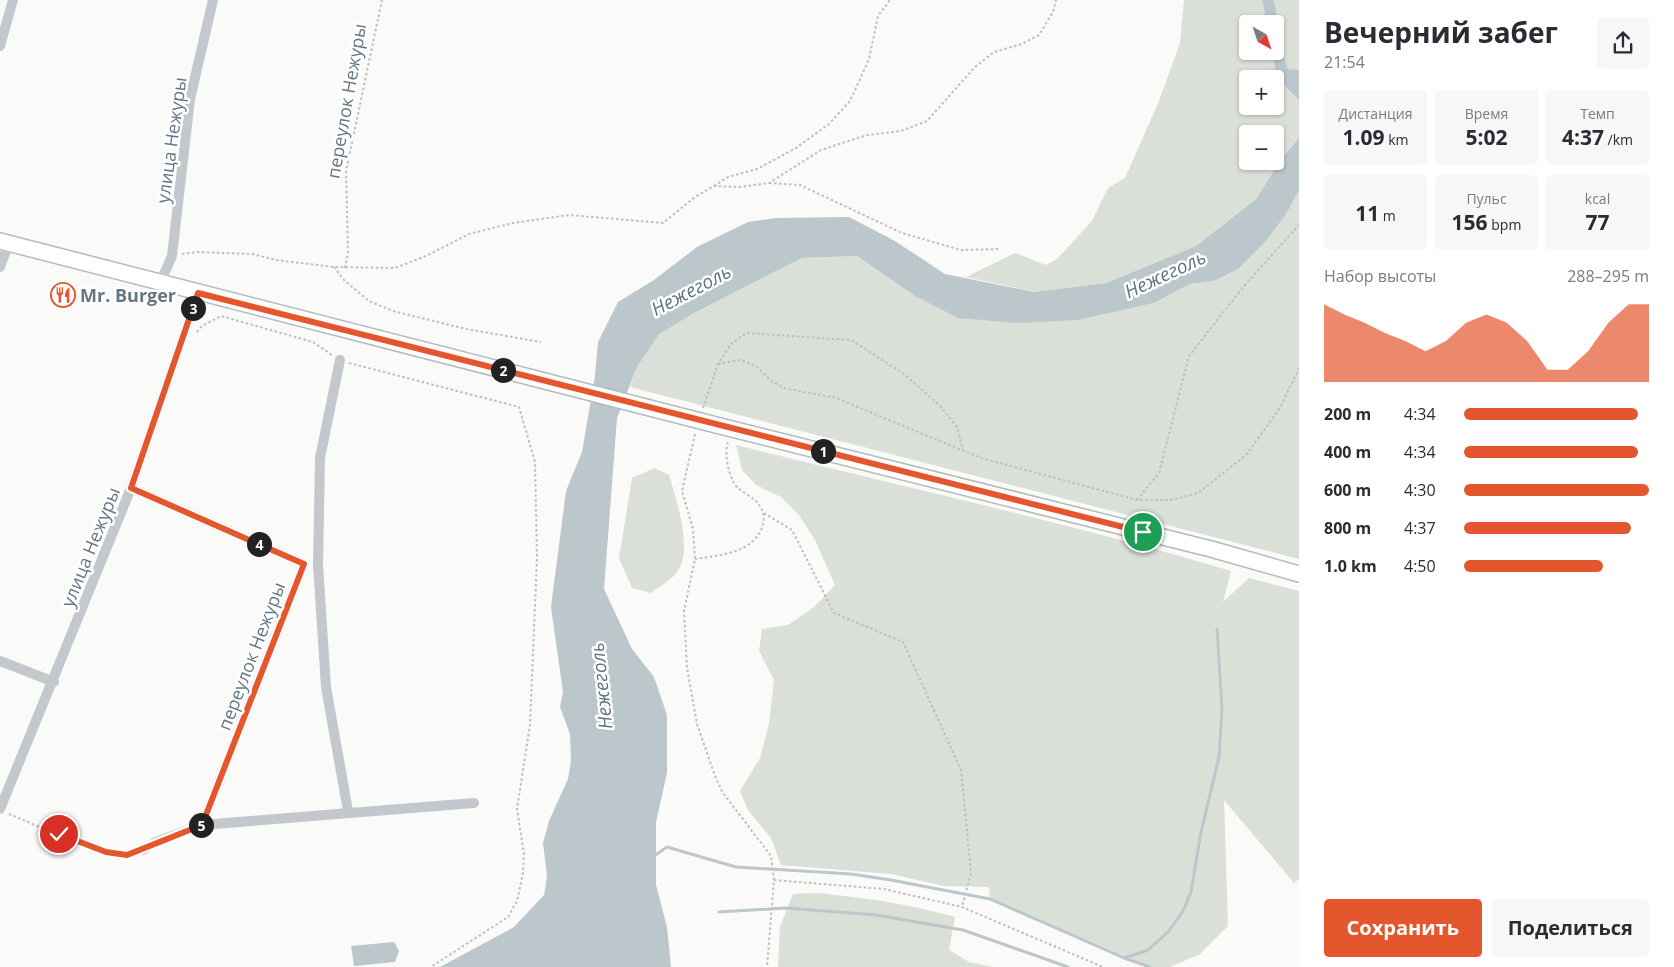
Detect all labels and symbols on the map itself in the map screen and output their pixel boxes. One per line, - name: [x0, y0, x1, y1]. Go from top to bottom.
- north arrow: [1239, 15, 1284, 60]
- street label: переулок Нежуры: [321, 22, 371, 180]
- street label: улица Нежуры: [150, 75, 192, 205]
- water label: Нежеголь: [1120, 244, 1210, 304]
- water label: Нежеголь: [646, 258, 736, 322]
- restaurant icon: Mr. Burger: [50, 282, 76, 308]
- place label: Mr. Burger: [80, 283, 176, 307]
- pin: 3: [180, 296, 206, 320]
- pin: 2: [490, 358, 516, 382]
- pin: 1: [810, 438, 836, 464]
- street label: улица Нежуры: [55, 484, 125, 610]
- pin: [1122, 511, 1164, 553]
- pin: 4: [246, 532, 272, 556]
- street label: переулок Нежуры: [212, 578, 290, 734]
- water label: Нежеголь: [584, 641, 618, 731]
- pin: 5: [188, 812, 214, 838]
- pin: [38, 813, 80, 855]

